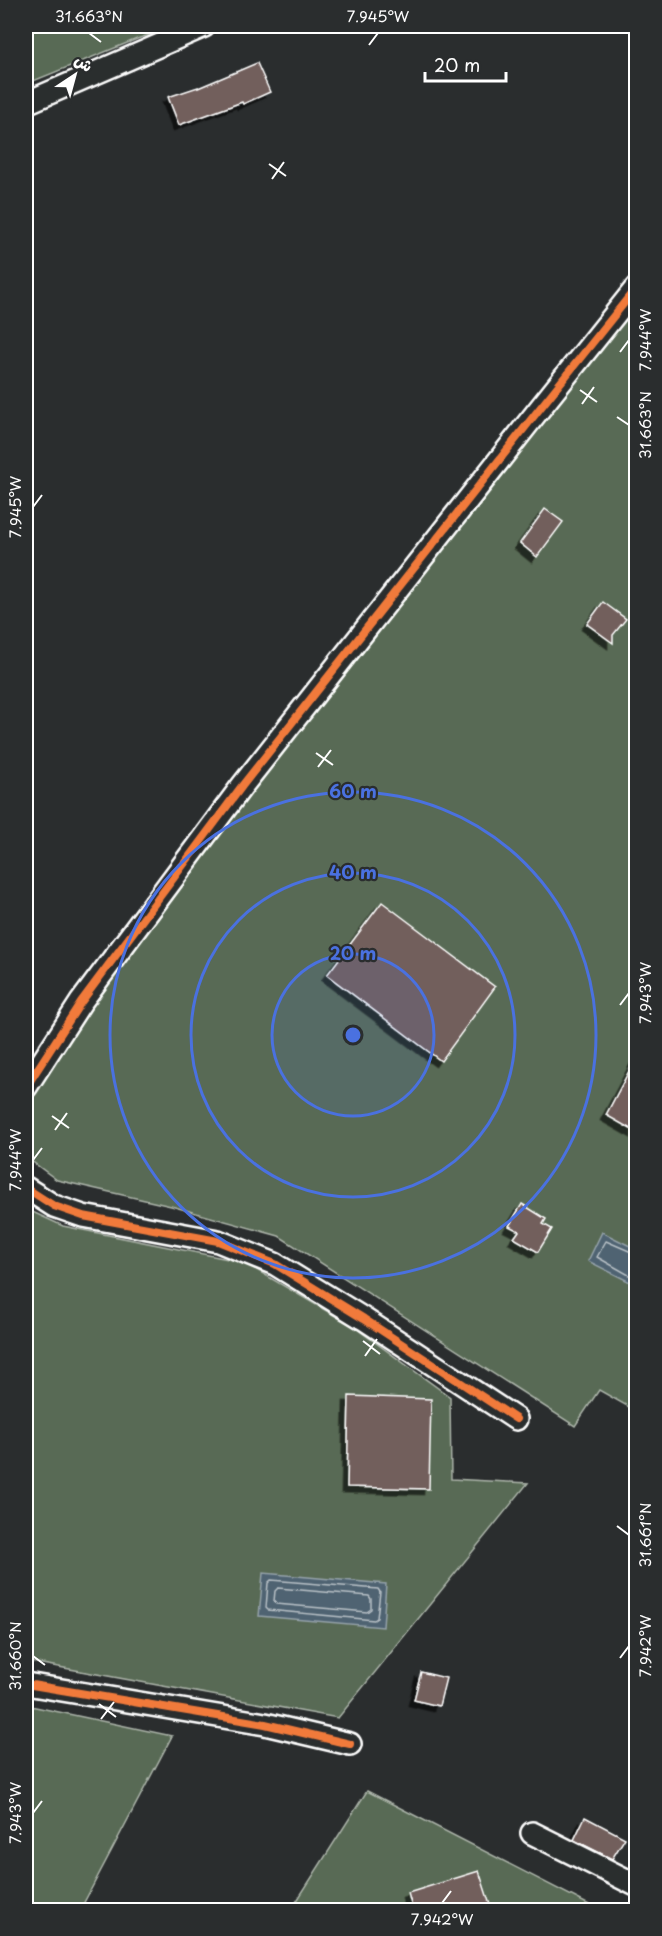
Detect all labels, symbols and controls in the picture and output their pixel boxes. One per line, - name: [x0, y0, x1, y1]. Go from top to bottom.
- text: 31.663°N: [55, 4, 123, 27]
- text: 7.945°W: [347, 4, 410, 27]
- north arrow: [45, 45, 105, 105]
- scale bar: [425, 45, 506, 83]
- text: ش: [70, 47, 99, 77]
- text: 20 m: [434, 51, 480, 78]
- text: 7.944°W: [633, 308, 656, 371]
- text: 31.663°N: [633, 391, 656, 459]
- text: 7.945°W: [3, 475, 26, 538]
- text: 60 m: [329, 777, 377, 804]
- text: 40 m: [329, 858, 377, 885]
- text: 20 m: [330, 939, 376, 966]
- text: 7.943°W: [633, 961, 656, 1024]
- centre of rings: [343, 1025, 363, 1045]
- text: 7.944°W: [3, 1128, 26, 1191]
- text: 31.661°N: [633, 1502, 656, 1568]
- text: 7.942°W: [633, 1614, 656, 1677]
- text: 31.660°N: [3, 1621, 26, 1691]
- text: 7.943°W: [3, 1781, 26, 1844]
- text: 7.942°W: [411, 1907, 474, 1930]

